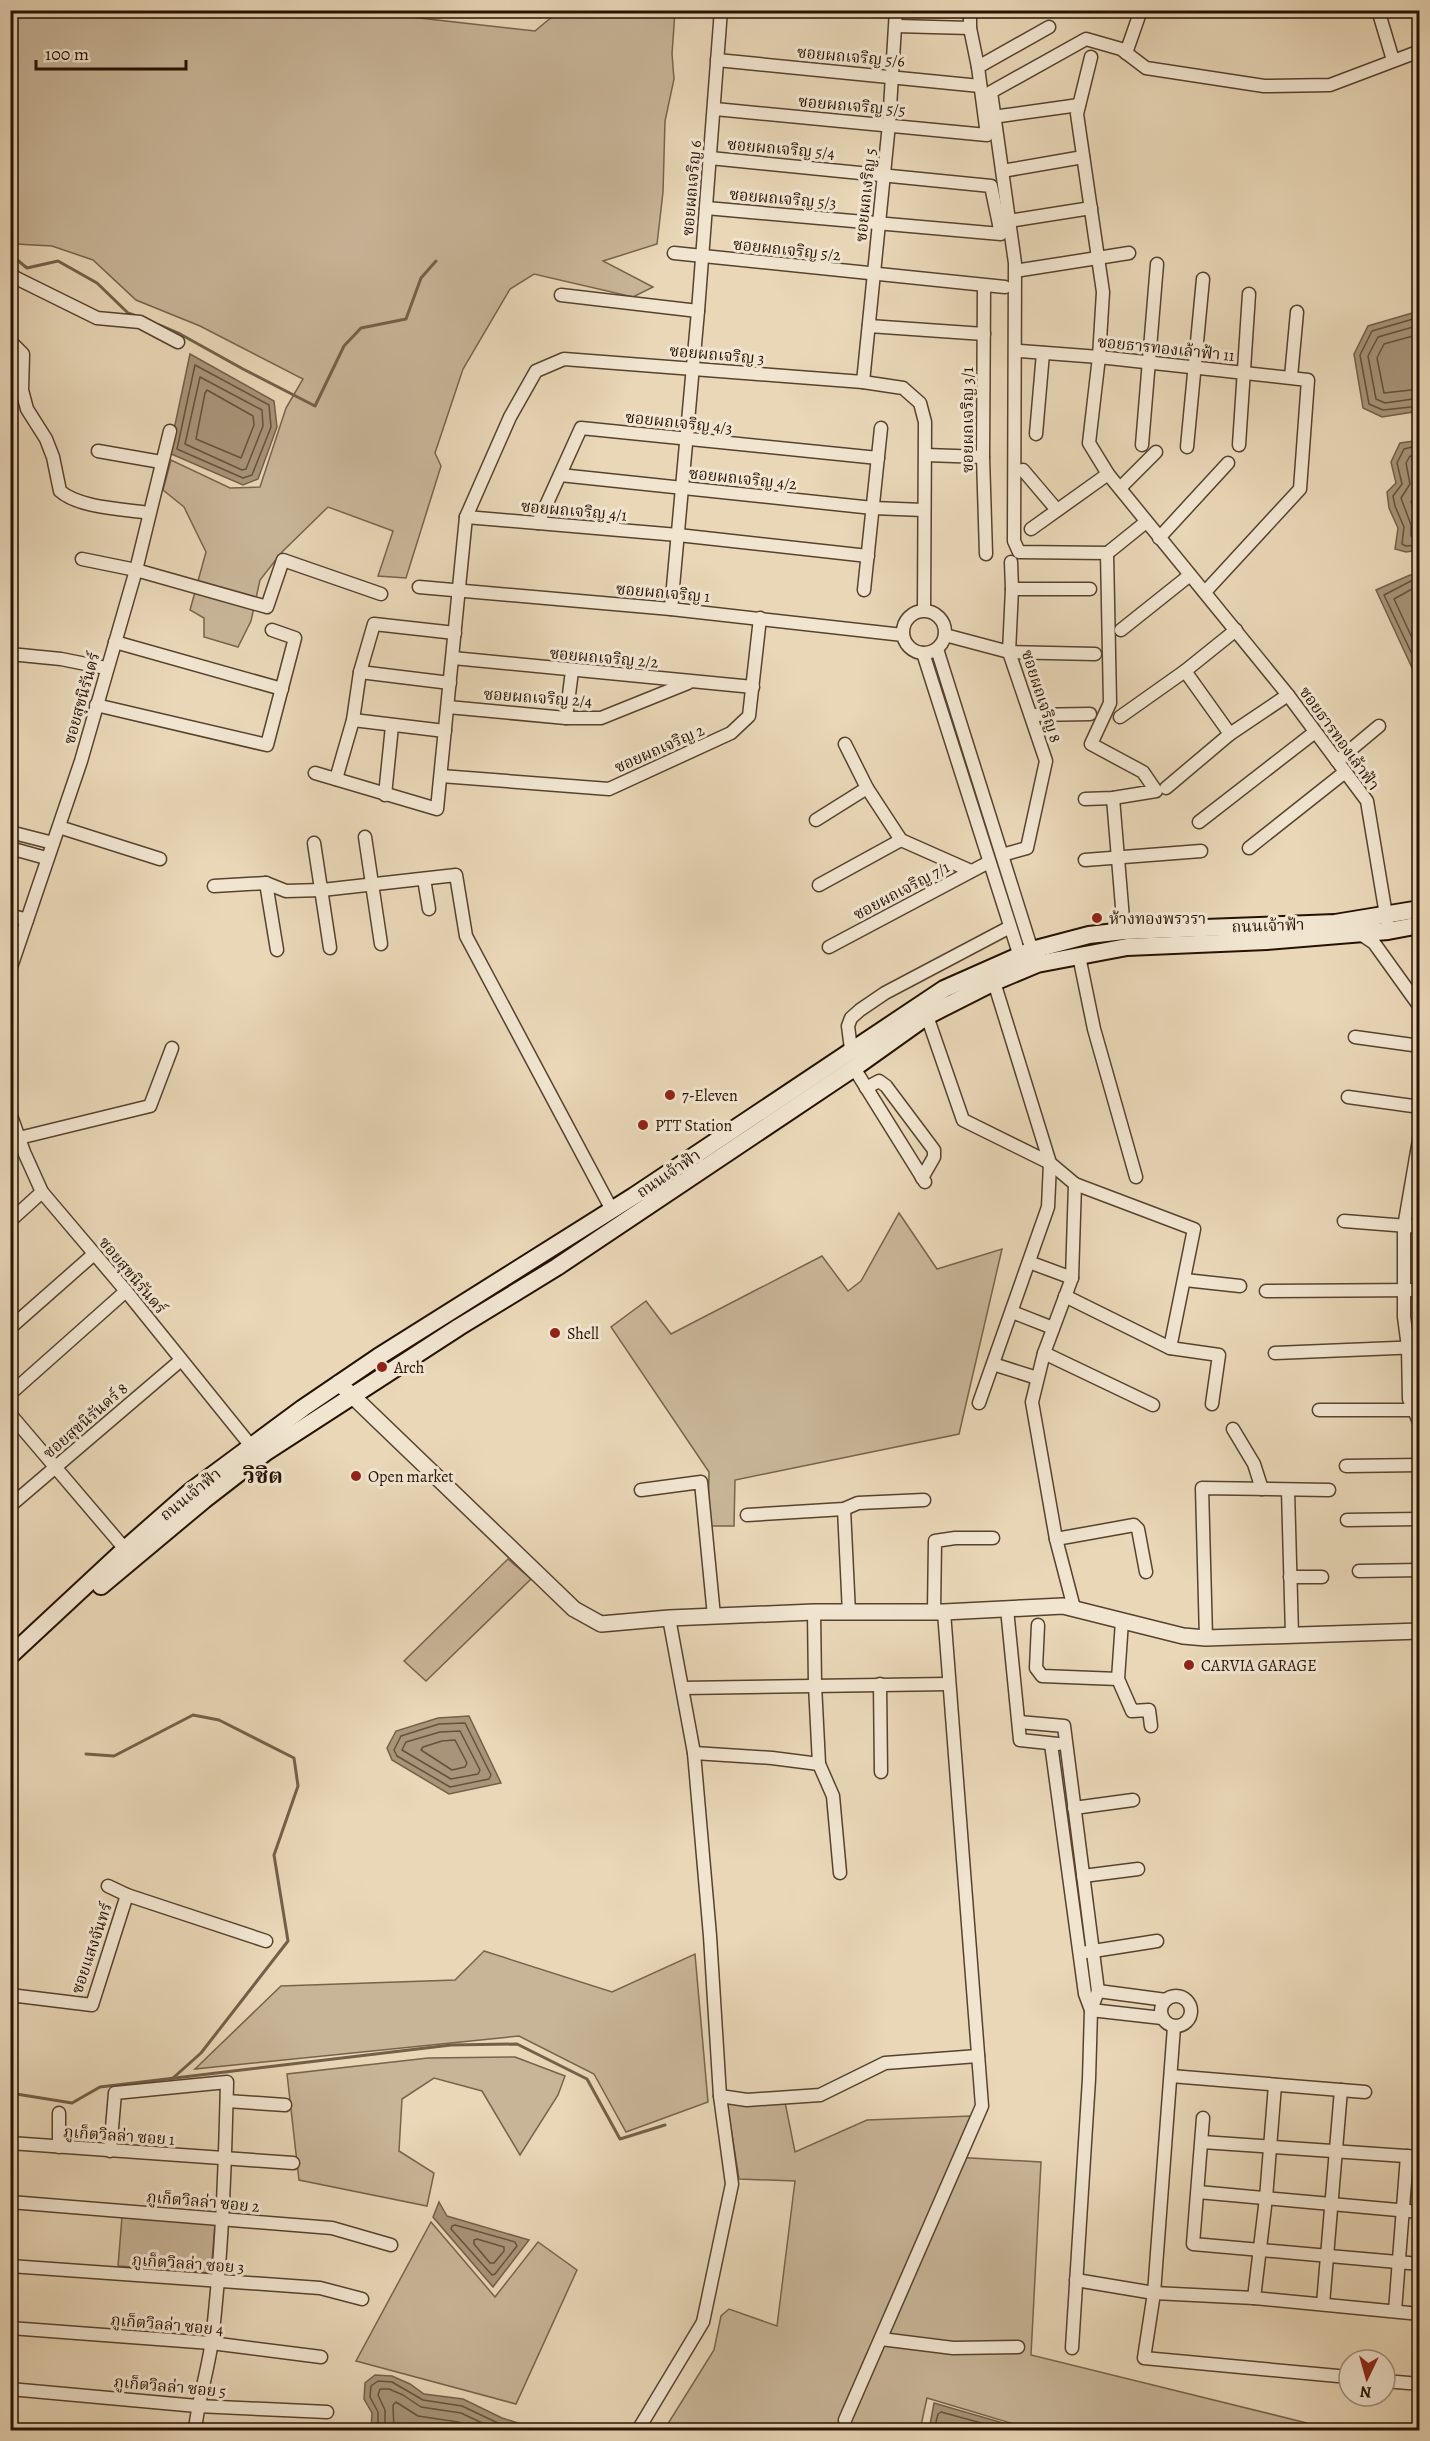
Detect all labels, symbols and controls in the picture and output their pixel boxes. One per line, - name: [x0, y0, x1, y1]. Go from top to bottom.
- scale bar: [36, 33, 186, 71]
- street label: ซอยผถเจริญ 5/6: [796, 41, 906, 73]
- text: 100 m: [45, 42, 89, 66]
- street label: ซอยผถเจริญ 5/5: [797, 90, 907, 122]
- street label: ซอยผถเจริญ 5/4: [726, 133, 836, 165]
- street label: ซอยผถเจริญ 6: [677, 139, 707, 237]
- street label: ซอยผถเงริญ 5: [850, 147, 882, 243]
- street label: ซอยผถเจริญ 5/3: [728, 183, 837, 215]
- street label: ซอยผถเจริญ 5/2: [732, 233, 842, 267]
- street label: ซอยธารทองเล้าฟ้า 11: [1096, 331, 1236, 367]
- street label: ซอยผถเจริญ 3: [669, 340, 765, 370]
- street label: ซอยผถเจริญ 3/1: [957, 366, 979, 473]
- street label: ซอยผถเจริญ 4/3: [624, 406, 734, 440]
- street label: ซอยผถเจริญ 4/2: [688, 462, 798, 496]
- street label: ซอยผถเจริญ 4/1: [520, 495, 628, 527]
- street label: ซอยผถเจริญ 1: [615, 578, 711, 608]
- street label: ซอยผถเจริญ 2/2: [549, 642, 660, 674]
- street label: ซอยผถเจริญ 8: [1016, 647, 1066, 746]
- street label: ซอยสุขนิรันดร์: [58, 649, 106, 747]
- street label: ซอยธารทองเล้าฟ้า: [1294, 682, 1384, 795]
- street label: ซอยผถเจริญ 2/4: [483, 683, 593, 713]
- street label: ซอยผถเจริญ 2: [611, 719, 708, 779]
- street label: ซอยผถเจริญ 7/1: [849, 856, 954, 925]
- place label: ห้างทองพรวรา: [1109, 908, 1206, 930]
- marker: ห้างทองพรวรา: [1090, 911, 1104, 925]
- street label: ถนนเจ้าฟ้า: [1231, 914, 1305, 938]
- place label: 7-Eleven: [682, 1085, 738, 1107]
- marker: 7-Eleven: [663, 1088, 677, 1102]
- place label: PTT Station: [655, 1115, 733, 1137]
- marker: PTT Station: [636, 1118, 650, 1132]
- street label: ถนนเจ้าฟ้า: [632, 1144, 705, 1203]
- street label: ซอยสุขนิรันดร์: [93, 1232, 172, 1320]
- place label: Shell: [567, 1323, 599, 1345]
- marker: Shell: [548, 1326, 562, 1340]
- place label: Arch: [393, 1357, 425, 1379]
- marker: Arch: [375, 1360, 389, 1374]
- street label: ซอยสุขนิรันดร์ 8: [39, 1378, 133, 1464]
- district label: วิชิต: [242, 1461, 283, 1491]
- street label: ถนนเจ้าฟ้า: [155, 1463, 226, 1526]
- place label: Open market: [368, 1466, 454, 1488]
- marker: Open market: [349, 1469, 363, 1483]
- place label: CARVIA GARAGE: [1201, 1655, 1317, 1677]
- marker: CARVIA GARAGE: [1182, 1658, 1196, 1672]
- street label: ซอยแสงจันทร์: [66, 1899, 118, 1997]
- street label: ภูเก็ตวิลล่า ซอย 1: [63, 2121, 176, 2151]
- street label: ภูเก็ตวิลล่า ซอย 2: [145, 2186, 261, 2218]
- street label: ภูเก็ตวิลล่า ซอย 3: [131, 2249, 245, 2279]
- street label: ภูเก็ตวิลล่า ซอย 4: [110, 2309, 224, 2341]
- north arrow: [1337, 2348, 1397, 2408]
- street label: ภูเก็ตวิลล่า ซอย 5: [113, 2371, 227, 2403]
- text: N: [1359, 2380, 1373, 2403]

